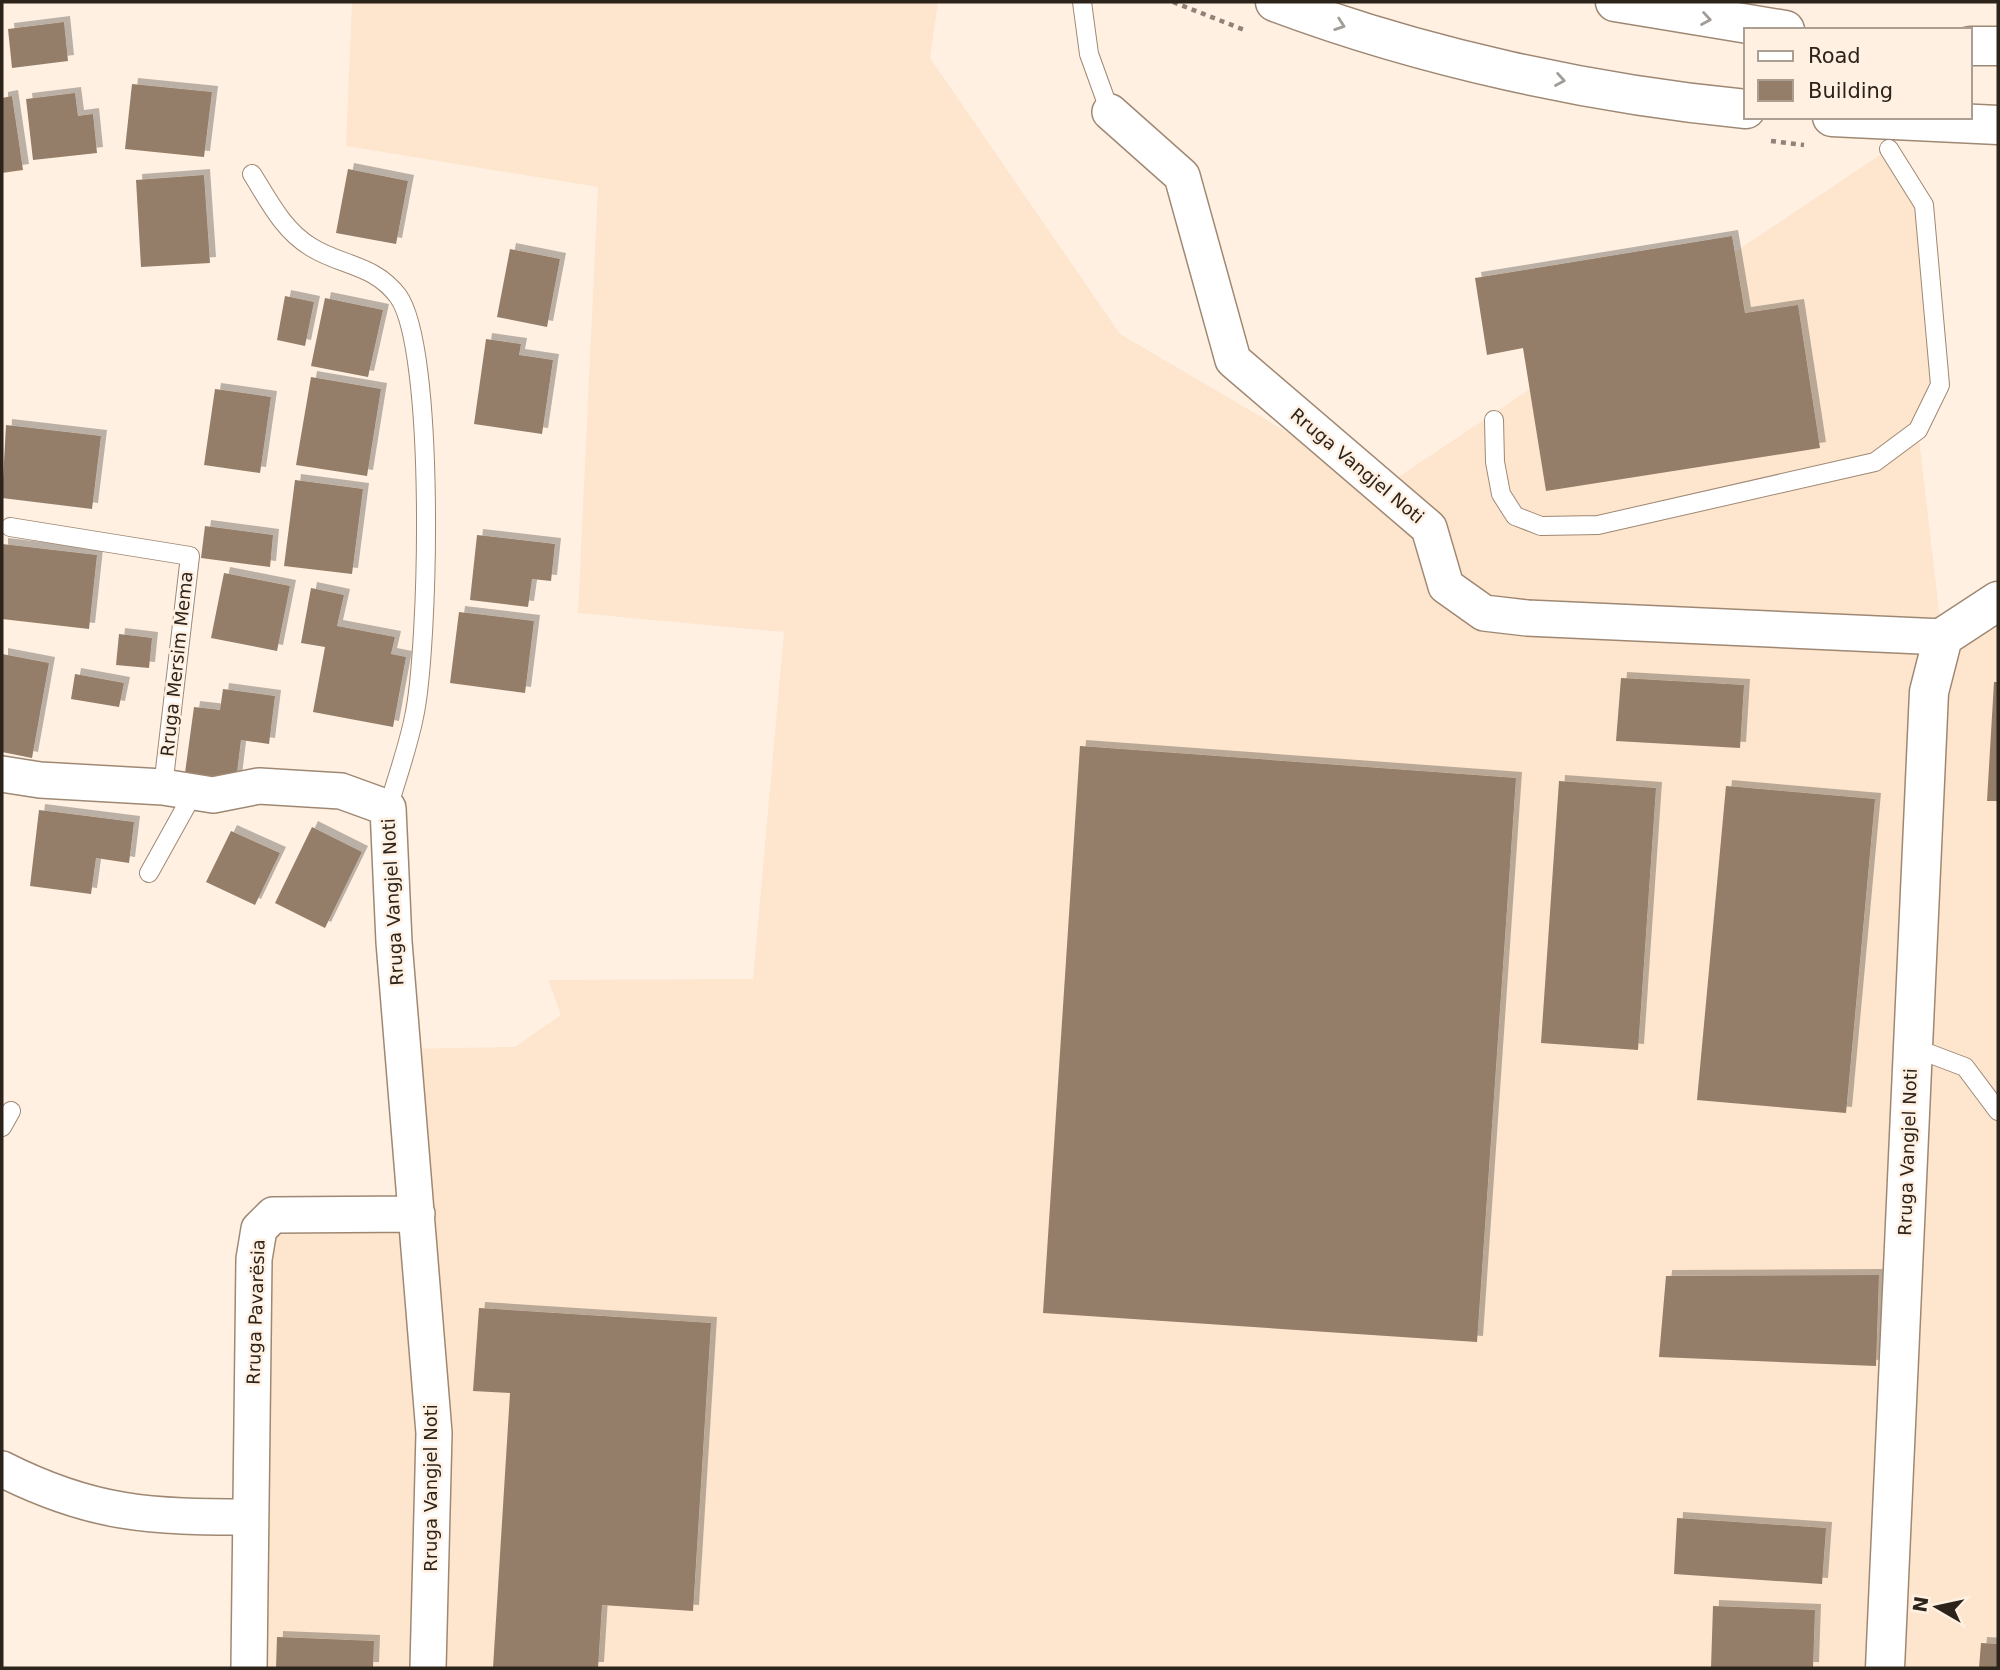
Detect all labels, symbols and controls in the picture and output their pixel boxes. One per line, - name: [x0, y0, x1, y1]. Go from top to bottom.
- one-way arrow: [1701, 11, 1712, 26]
- one-way arrow: [1333, 17, 1345, 31]
- legend: [1744, 28, 1972, 119]
- text: Road: [1808, 44, 1861, 68]
- one-way arrow: [1554, 72, 1566, 87]
- text: Building: [1808, 79, 1893, 103]
- street label: Rruga Vangjel Noti: [1286, 404, 1428, 528]
- street label: Rruga Mersim Mema: [156, 570, 197, 758]
- street label: Rruga Vangjel Noti: [378, 818, 407, 986]
- street label: Rruga Vangjel Noti: [1894, 1068, 1921, 1236]
- street label: Rruga Pavarësia: [242, 1239, 269, 1385]
- street label: Rruga Vangjel Noti: [420, 1404, 441, 1572]
- north arrow: [1902, 1572, 1972, 1642]
- text: N: [1908, 1595, 1932, 1614]

